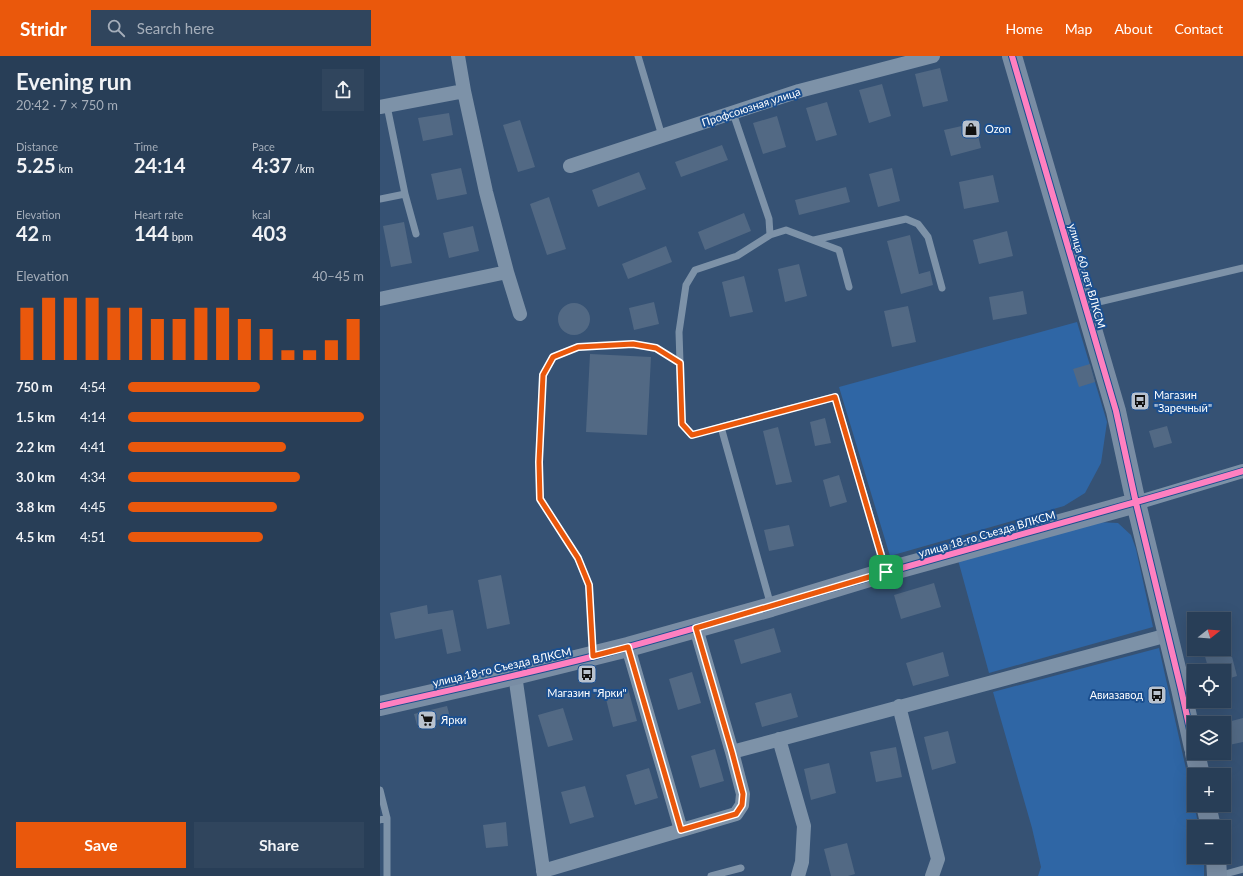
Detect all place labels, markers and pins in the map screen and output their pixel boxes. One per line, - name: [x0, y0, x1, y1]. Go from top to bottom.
- shop icon: Ozon: [960, 118, 982, 140]
- place label: Ozon: [985, 122, 1011, 135]
- place label: Магазин "Заречный": [1154, 388, 1212, 414]
- bus stop icon: Магазин "Заречный": [1129, 390, 1151, 412]
- pin: [869, 555, 903, 589]
- bus stop icon: Магазин "Ярки": [576, 663, 598, 685]
- bus stop icon: Авиазавод: [1146, 684, 1168, 706]
- place label: Магазин "Ярки": [547, 686, 627, 699]
- place label: Авиазавод: [1090, 688, 1143, 701]
- supermarket icon: Ярки: [416, 709, 438, 731]
- place label: Ярки: [440, 713, 466, 726]

